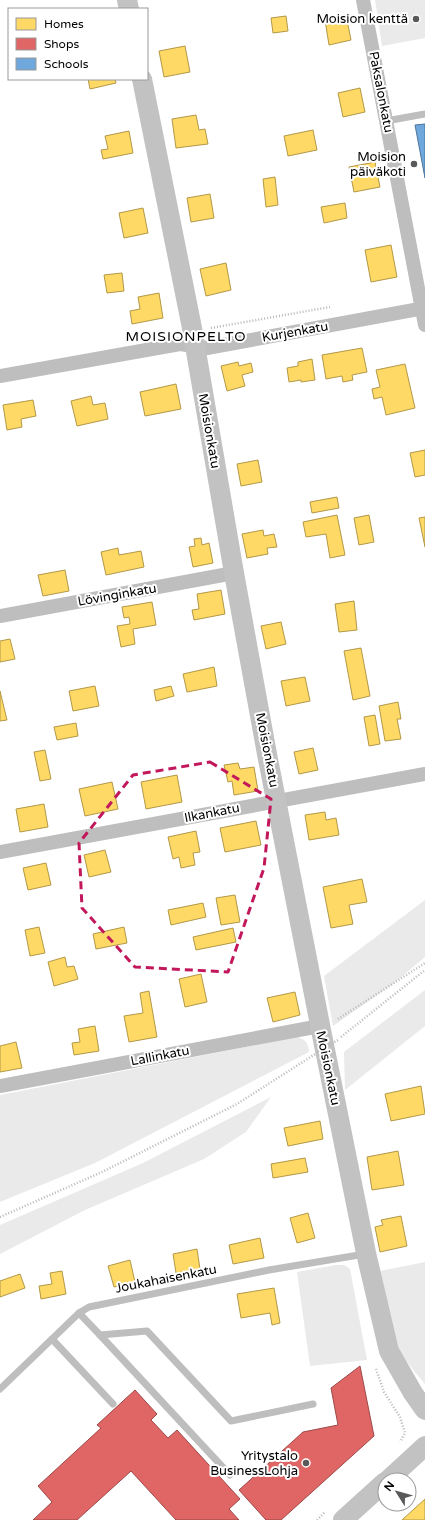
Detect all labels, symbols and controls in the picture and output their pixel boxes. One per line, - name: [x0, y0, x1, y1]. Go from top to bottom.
- legend: [8, 8, 148, 80]
- place label: Moision kenttä: [316, 11, 408, 27]
- marker: Moision kenttä: [411, 14, 421, 24]
- text: Homes: [44, 17, 84, 31]
- text: Shops: [44, 37, 79, 51]
- street label: Paksalonkatu: [365, 50, 397, 134]
- text: Schools: [44, 57, 89, 71]
- place label: Moision päiväkoti: [350, 149, 406, 180]
- marker: Moision päiväkoti: [409, 159, 419, 169]
- street label: Kurjenkatu: [261, 318, 329, 346]
- district label: MOISIONPELTO: [125, 328, 247, 345]
- street label: Moisionkatu: [195, 392, 223, 470]
- street label: Lövinginkatu: [76, 580, 158, 610]
- street label: Moisionkatu: [252, 711, 282, 789]
- street label: Ilkankatu: [183, 800, 241, 826]
- street label: Moisionkatu: [312, 1029, 344, 1107]
- street label: Lallinkatu: [129, 1042, 191, 1070]
- street label: Joukahaisenkatu: [114, 1261, 218, 1297]
- place label: Yritystalo BusinessLohja: [210, 1448, 298, 1479]
- marker: Yritystalo BusinessLohja: [301, 1458, 311, 1468]
- north arrow: [377, 1472, 417, 1512]
- text: N: [382, 1479, 397, 1494]

